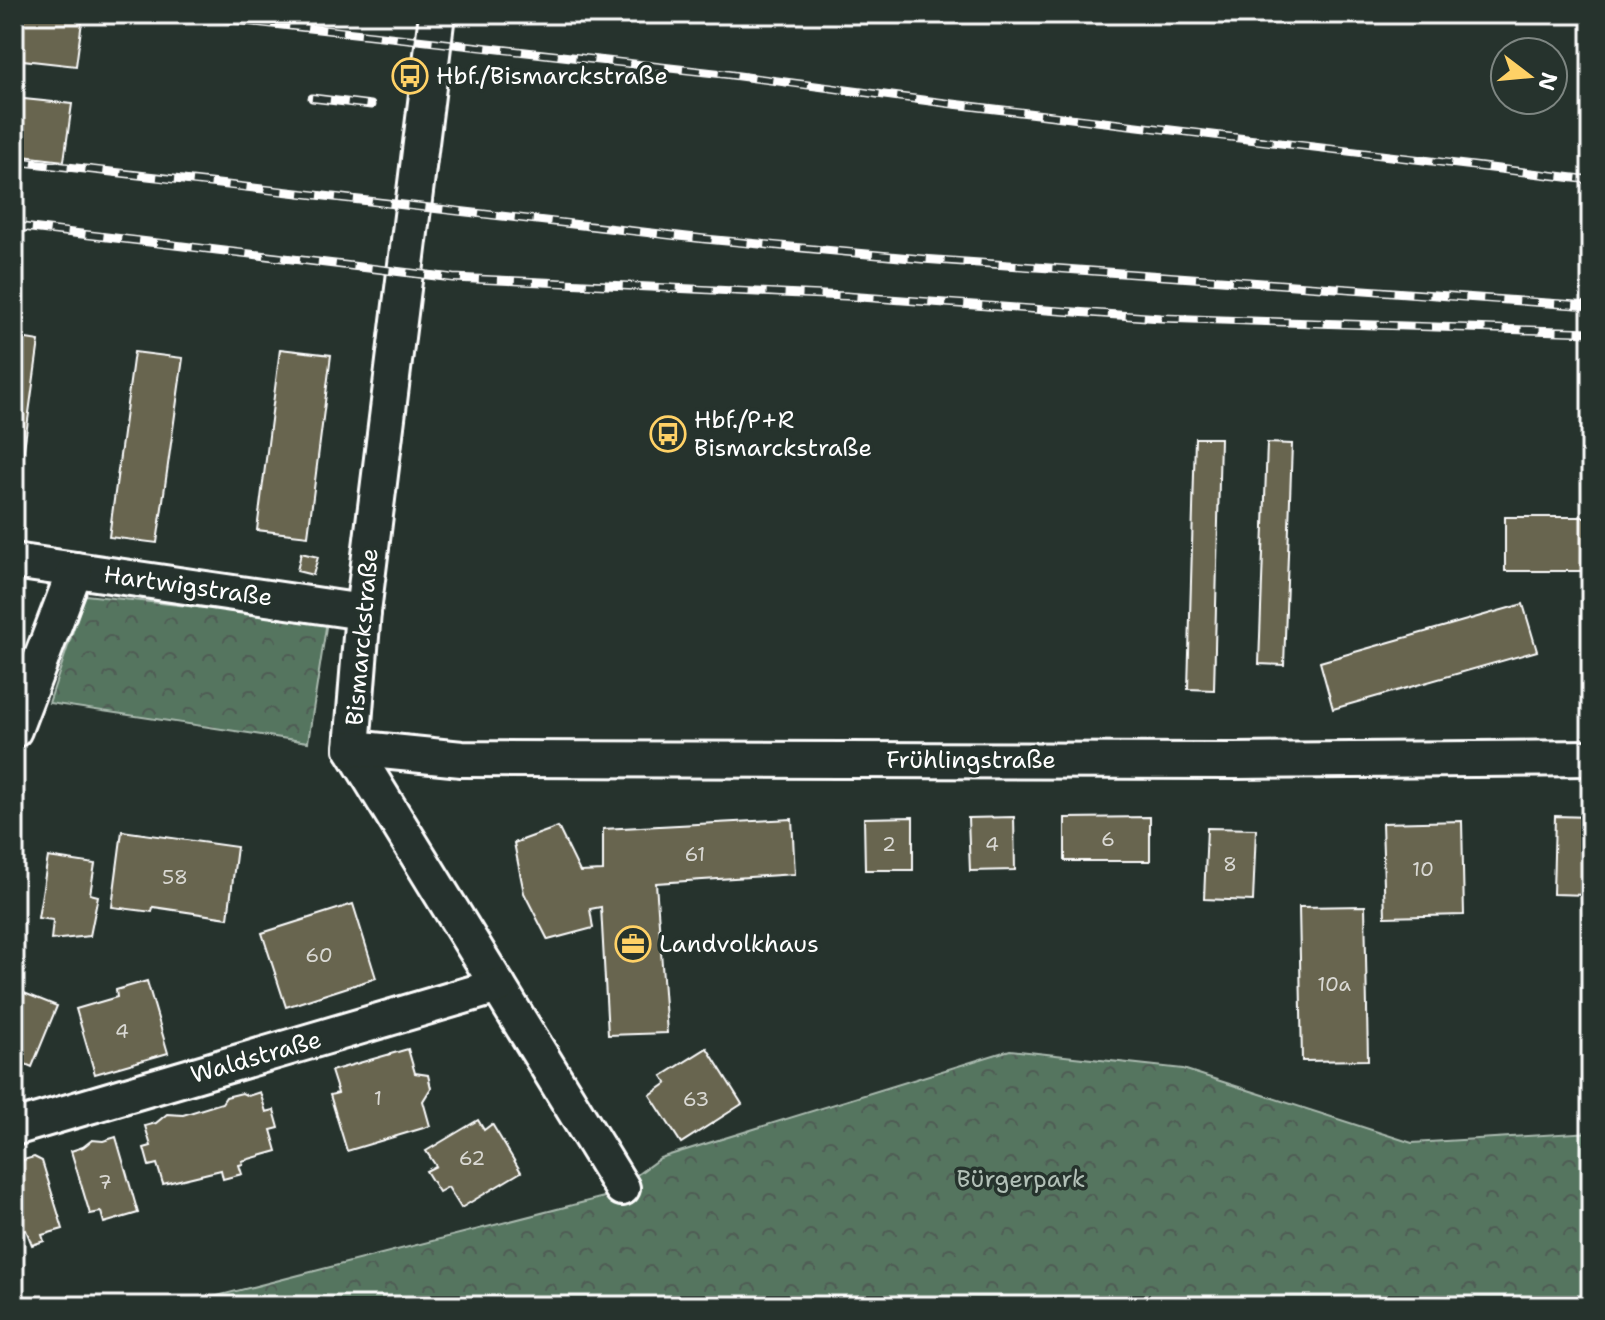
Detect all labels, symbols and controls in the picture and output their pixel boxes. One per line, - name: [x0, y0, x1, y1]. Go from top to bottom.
- north arrow: [1489, 36, 1569, 116]
- bus stop icon: Hbf./Bismarckstraße: [391, 57, 429, 95]
- place label: Hbf./Bismarckstraße: [436, 60, 668, 92]
- text: N: [1531, 69, 1564, 94]
- place label: Hbf./P+R Bismarckstraße: [694, 404, 872, 464]
- bus stop icon: Hbf./P+R Bismarckstraße: [649, 415, 687, 453]
- street label: Bismarckstraße: [338, 547, 386, 727]
- street label: Hartwigstraße: [102, 558, 274, 614]
- street label: Frühlingstraße: [886, 744, 1056, 776]
- house number: 6: [1101, 826, 1115, 852]
- house number: 2: [882, 831, 896, 857]
- house number: 4: [985, 831, 999, 857]
- house number: 61: [685, 841, 705, 867]
- house number: 8: [1223, 851, 1237, 877]
- house number: 10: [1412, 856, 1434, 882]
- house number: 58: [162, 864, 188, 890]
- office icon: Landvolkhaus: [614, 925, 652, 963]
- place label: Landvolkhaus: [659, 928, 819, 960]
- house number: 60: [305, 942, 333, 968]
- house number: 10a: [1317, 971, 1351, 997]
- house number: 4: [115, 1018, 129, 1044]
- street label: Waldstraße: [187, 1023, 325, 1091]
- house number: 1: [374, 1085, 382, 1111]
- house number: 63: [683, 1086, 709, 1112]
- house number: 62: [459, 1145, 485, 1171]
- park label: Bürgerpark: [956, 1163, 1086, 1195]
- house number: 7: [98, 1169, 112, 1195]

